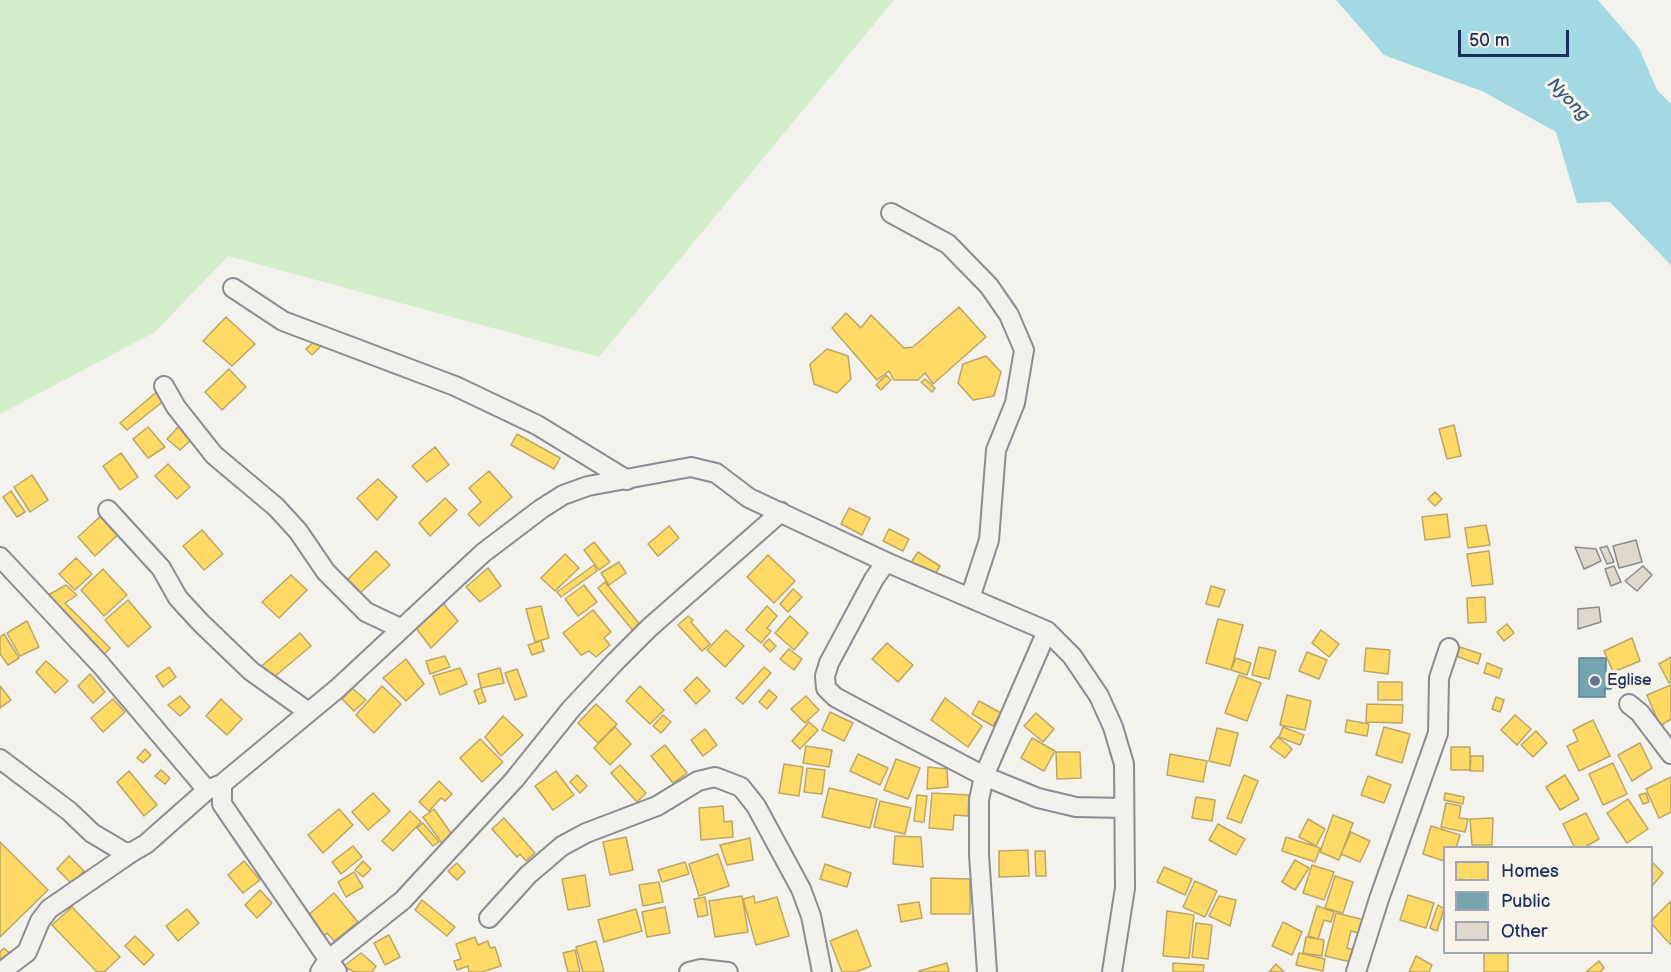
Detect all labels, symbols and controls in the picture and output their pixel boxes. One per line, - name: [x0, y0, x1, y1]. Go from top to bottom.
- scale bar: [1461, 18, 1572, 56]
- text: 50 m: [1469, 30, 1510, 51]
- water label: Nyong: [1542, 74, 1594, 126]
- place label: Eglise: [1607, 671, 1651, 691]
- marker: Eglise: [1588, 674, 1602, 688]
- legend: [1443, 846, 1653, 954]
- text: Homes: [1501, 861, 1559, 882]
- text: Public: [1501, 891, 1550, 912]
- text: Other: [1501, 921, 1547, 942]

